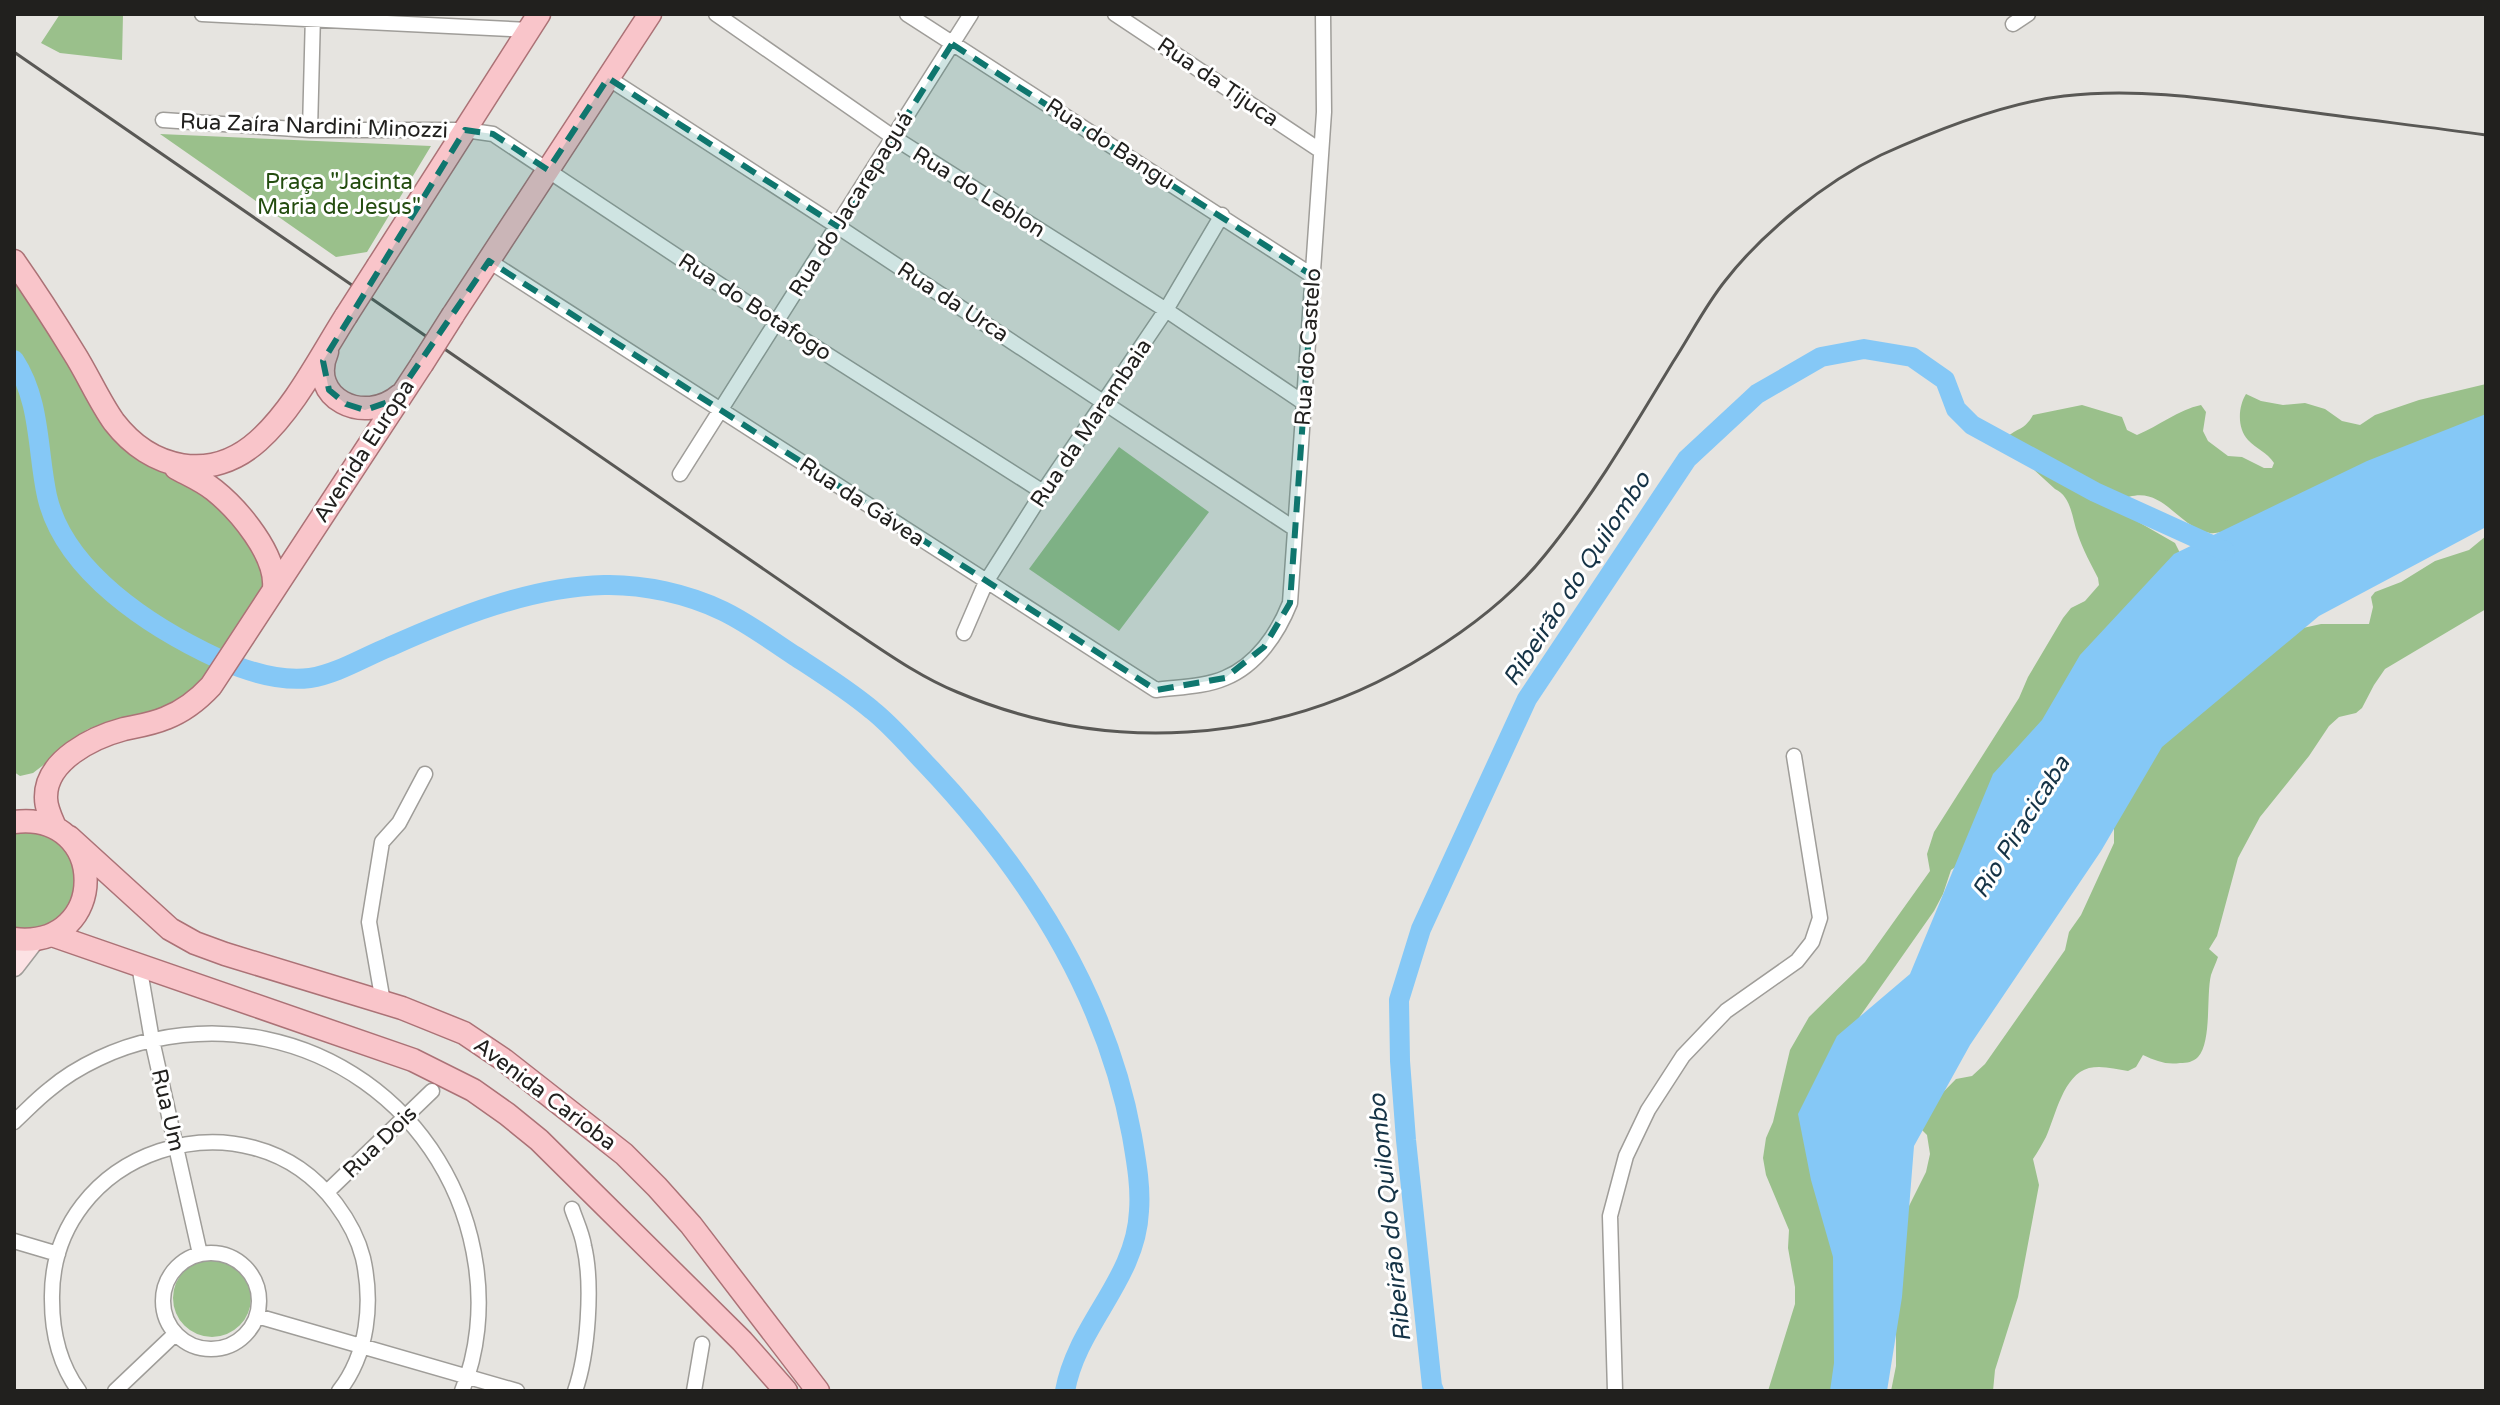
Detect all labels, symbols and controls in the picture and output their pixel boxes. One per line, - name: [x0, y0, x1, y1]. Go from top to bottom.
- street label: Rua da Tijuca: [1152, 32, 1284, 132]
- street label: Rua do Bangu: [1041, 93, 1179, 195]
- street label: Rua do Jacarepaguá: [783, 107, 919, 301]
- street label: Rua Zaíra Nardini Minozzi: [179, 108, 449, 144]
- street label: Rua do Leblon: [908, 141, 1050, 243]
- park label: Praça "Jacinta Maria de Jesus": [257, 169, 421, 220]
- street label: Rua do Botafogo: [674, 248, 836, 366]
- street label: Rua da Urca: [892, 256, 1014, 348]
- street label: Rua do Castelo: [1290, 267, 1326, 427]
- street label: Rua da Marambaia: [1025, 334, 1157, 512]
- street label: Avenida Europa: [308, 375, 420, 527]
- street label: Rua da Gávea: [794, 452, 930, 552]
- water label: Ribeirão do Quilombo: [1497, 465, 1658, 692]
- water label: Rio Piracicaba: [1966, 750, 2077, 903]
- street label: Avenida Carioba: [469, 1032, 621, 1156]
- street label: Rua Um: [146, 1066, 190, 1154]
- water label: Ribeirão do Quilombo: [1362, 1091, 1417, 1344]
- street label: Rua Dois: [338, 1100, 422, 1184]

